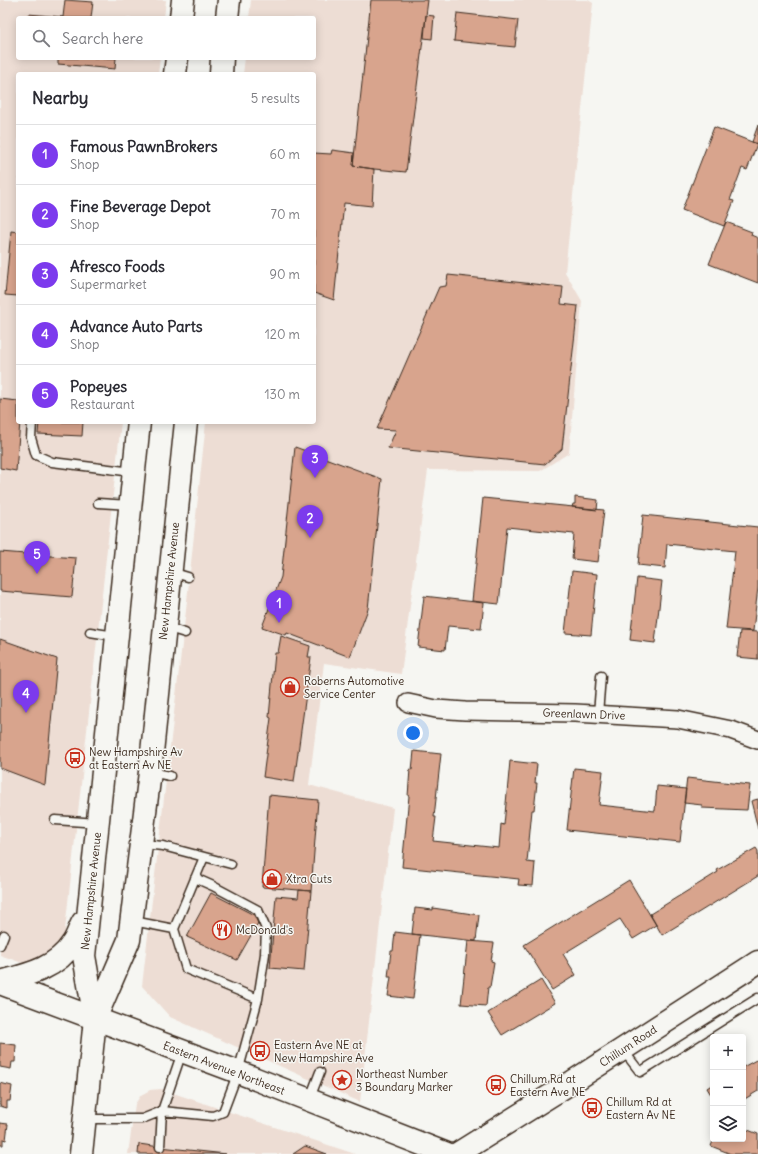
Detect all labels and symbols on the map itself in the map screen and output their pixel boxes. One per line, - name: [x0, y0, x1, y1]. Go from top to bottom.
- pin: 3: [302, 445, 328, 478]
- pin: 2: [297, 505, 323, 538]
- street label: New Hampshire Avenue: [156, 521, 182, 641]
- pin: 5: [24, 541, 50, 574]
- pin: 1: [266, 590, 292, 623]
- place label: Roberns Automotive Service Center: [304, 674, 404, 701]
- shop icon: Roberns Automotive Service Center: [279, 676, 301, 698]
- pin: 4: [13, 680, 39, 713]
- street label: Greenlawn Drive: [542, 706, 626, 722]
- your location: [403, 723, 423, 743]
- place label: New Hampshire Av at Eastern Av NE: [89, 745, 183, 772]
- bus stop icon: New Hampshire Av at Eastern Av NE: [64, 747, 86, 769]
- street label: New Hampshire Avenue: [78, 831, 104, 951]
- shop icon: Xtra Cuts: [261, 868, 283, 890]
- place label: Xtra Cuts: [286, 872, 332, 886]
- restaurant icon: McDonald's: [211, 919, 233, 941]
- place label: McDonald's: [236, 923, 293, 937]
- street label: Chillum Road: [597, 1022, 660, 1070]
- street label: Eastern Avenue Northeast: [161, 1038, 287, 1098]
- place label: Eastern Ave NE at New Hampshire Ave: [274, 1038, 374, 1065]
- bus stop icon: Eastern Ave NE at New Hampshire Ave: [249, 1040, 271, 1062]
- place label: Northeast Number 3 Boundary Marker: [356, 1067, 453, 1094]
- place icon: Northeast Number 3 Boundary Marker: [331, 1069, 353, 1091]
- place label: Chillum Rd at Eastern Ave NE: [510, 1072, 586, 1099]
- bus stop icon: Chillum Rd at Eastern Ave NE: [485, 1074, 507, 1096]
- place label: Chillum Rd at Eastern Av NE: [606, 1095, 676, 1122]
- bus stop icon: Chillum Rd at Eastern Av NE: [581, 1097, 603, 1119]

